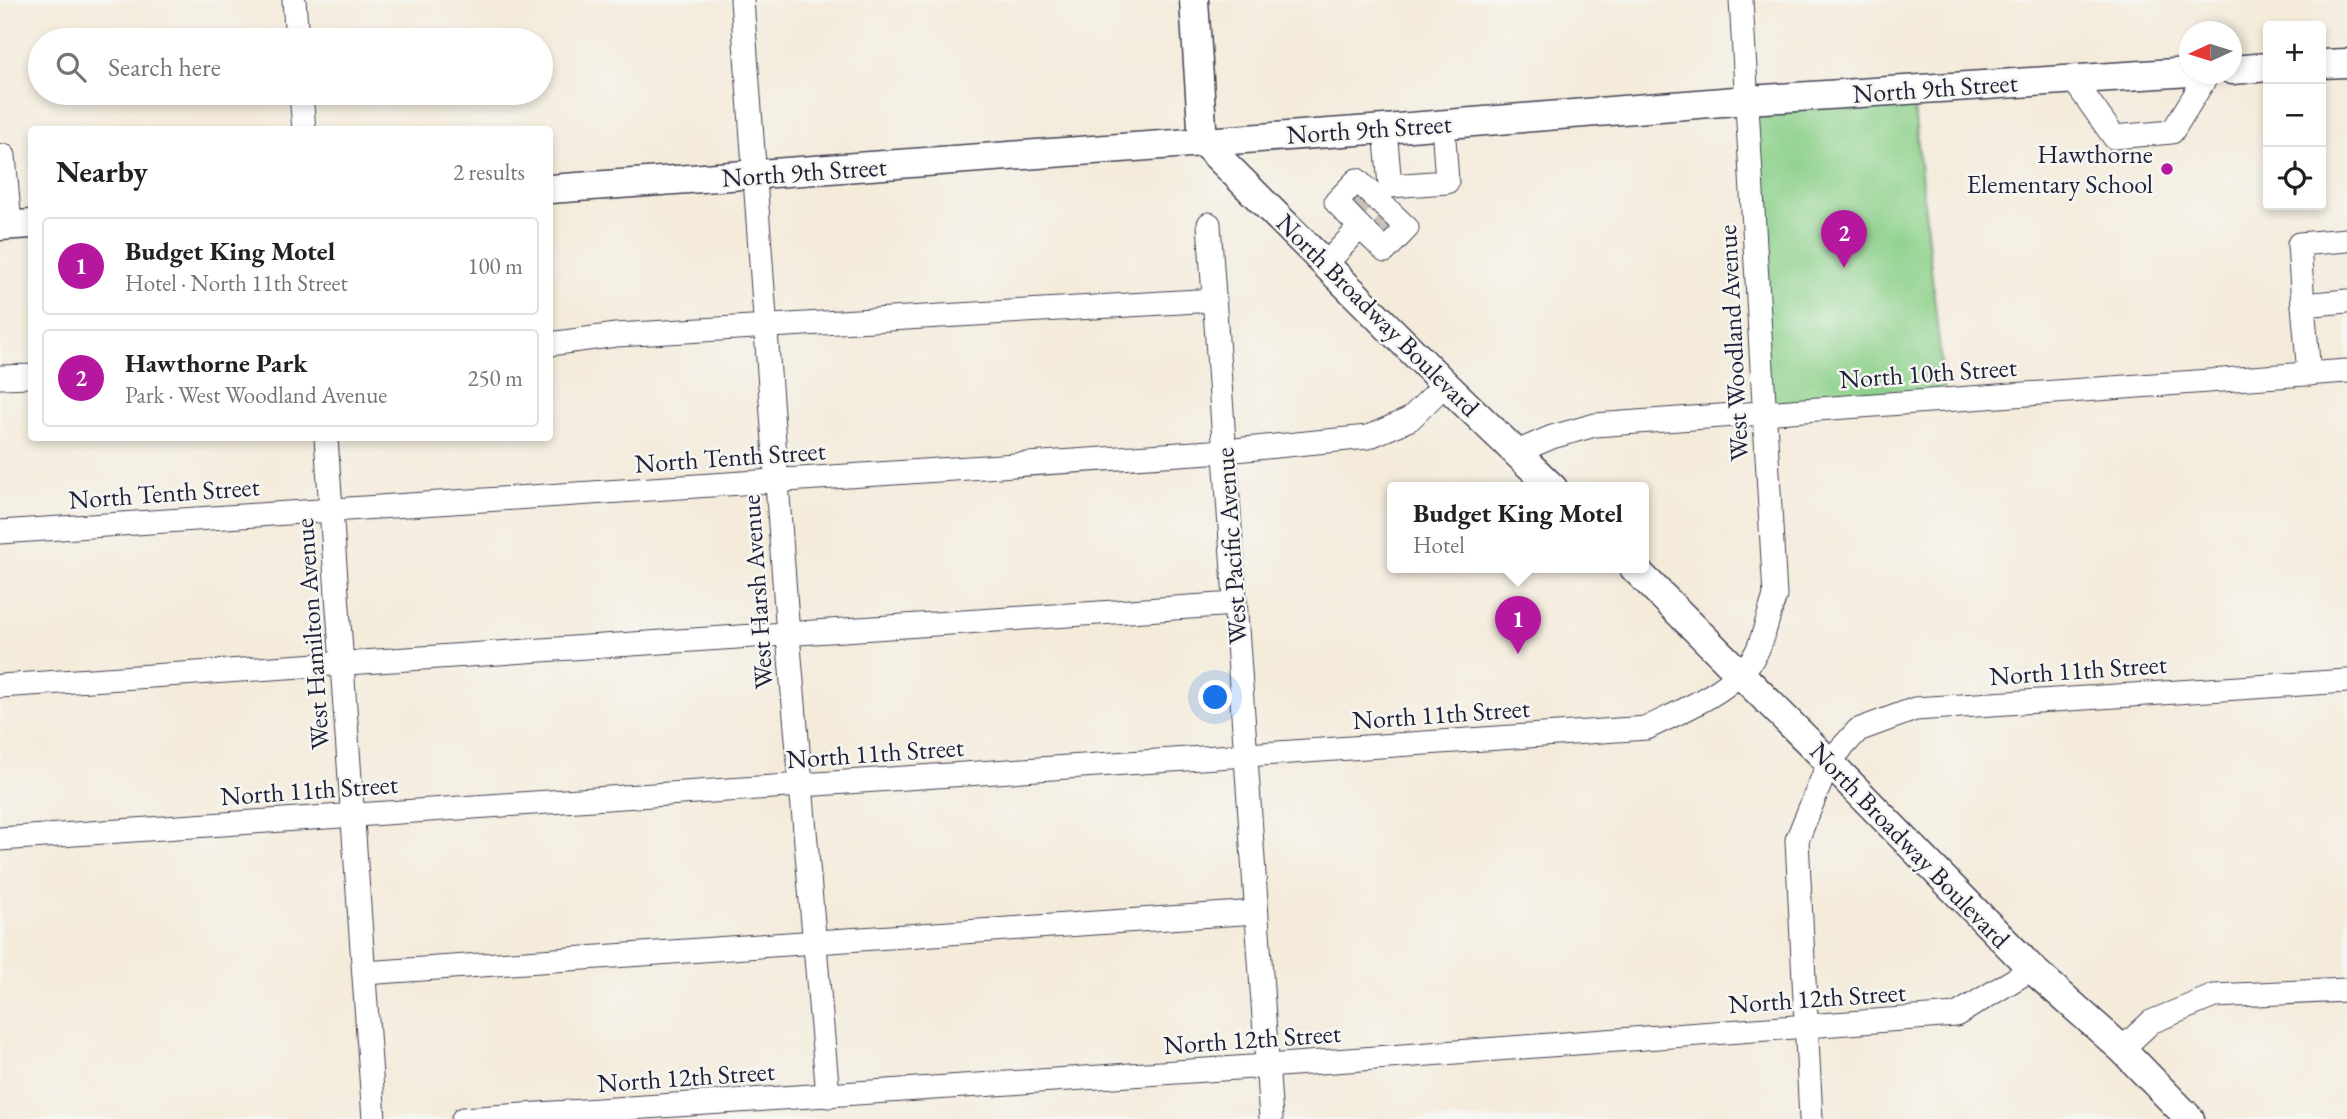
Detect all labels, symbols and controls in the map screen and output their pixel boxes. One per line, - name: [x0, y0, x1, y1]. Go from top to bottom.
- north arrow: [2179, 21, 2242, 84]
- map controls: [2263, 21, 2326, 210]
- button: +: [2263, 21, 2326, 84]
- search box: [28, 28, 553, 105]
- icon: search: [52, 48, 90, 86]
- text: Search here: [108, 50, 221, 84]
- street label: North 9th Street: [1851, 65, 2019, 111]
- button: −: [2263, 84, 2326, 147]
- street label: North 9th Street: [1285, 106, 1453, 152]
- place label: Hawthorne Elementary School: [1966, 137, 2153, 201]
- button: locate: [2263, 147, 2326, 210]
- street label: North 9th Street: [720, 149, 888, 195]
- text: Nearby: [56, 152, 148, 191]
- text: 2 results: [453, 157, 525, 187]
- marker: Hawthorne Elementary School: [2159, 161, 2175, 177]
- street label: North Broadway Boulevard: [1269, 206, 1488, 425]
- pin: 2: [1821, 210, 1867, 268]
- street label: West Woodland Avenue: [1710, 224, 1756, 462]
- text: Budget King Motel: [125, 234, 335, 268]
- text: 1: [75, 251, 87, 281]
- text: 100 m: [467, 251, 523, 281]
- text: Hotel · North 11th Street: [125, 268, 348, 298]
- text: Hawthorne Park: [125, 346, 307, 380]
- street label: North 10th Street: [1838, 350, 2018, 396]
- text: 2: [75, 363, 87, 393]
- text: 250 m: [467, 363, 523, 393]
- text: Park · West Woodland Avenue: [125, 380, 387, 410]
- street label: North Tenth Street: [633, 433, 827, 481]
- street label: West Pacific Avenue: [1207, 446, 1255, 646]
- street label: North Tenth Street: [67, 469, 261, 517]
- popup: [1387, 482, 1649, 573]
- street label: West Harsh Avenue: [733, 494, 781, 690]
- text: Budget King Motel: [1413, 496, 1623, 530]
- street label: West Hamilton Avenue: [287, 517, 337, 751]
- text: Hotel: [1413, 530, 1465, 560]
- pin: 1: [1495, 596, 1541, 654]
- street label: North 11th Street: [1988, 647, 2168, 693]
- your location: [1198, 680, 1232, 714]
- street label: North 11th Street: [1351, 691, 1531, 737]
- street label: North 11th Street: [785, 730, 965, 776]
- street label: North Broadway Boulevard: [1803, 735, 2018, 956]
- street label: North 11th Street: [219, 767, 399, 813]
- street label: North 12th Street: [1727, 975, 1907, 1021]
- street label: North 12th Street: [1162, 1016, 1342, 1062]
- street label: North 12th Street: [596, 1054, 776, 1100]

